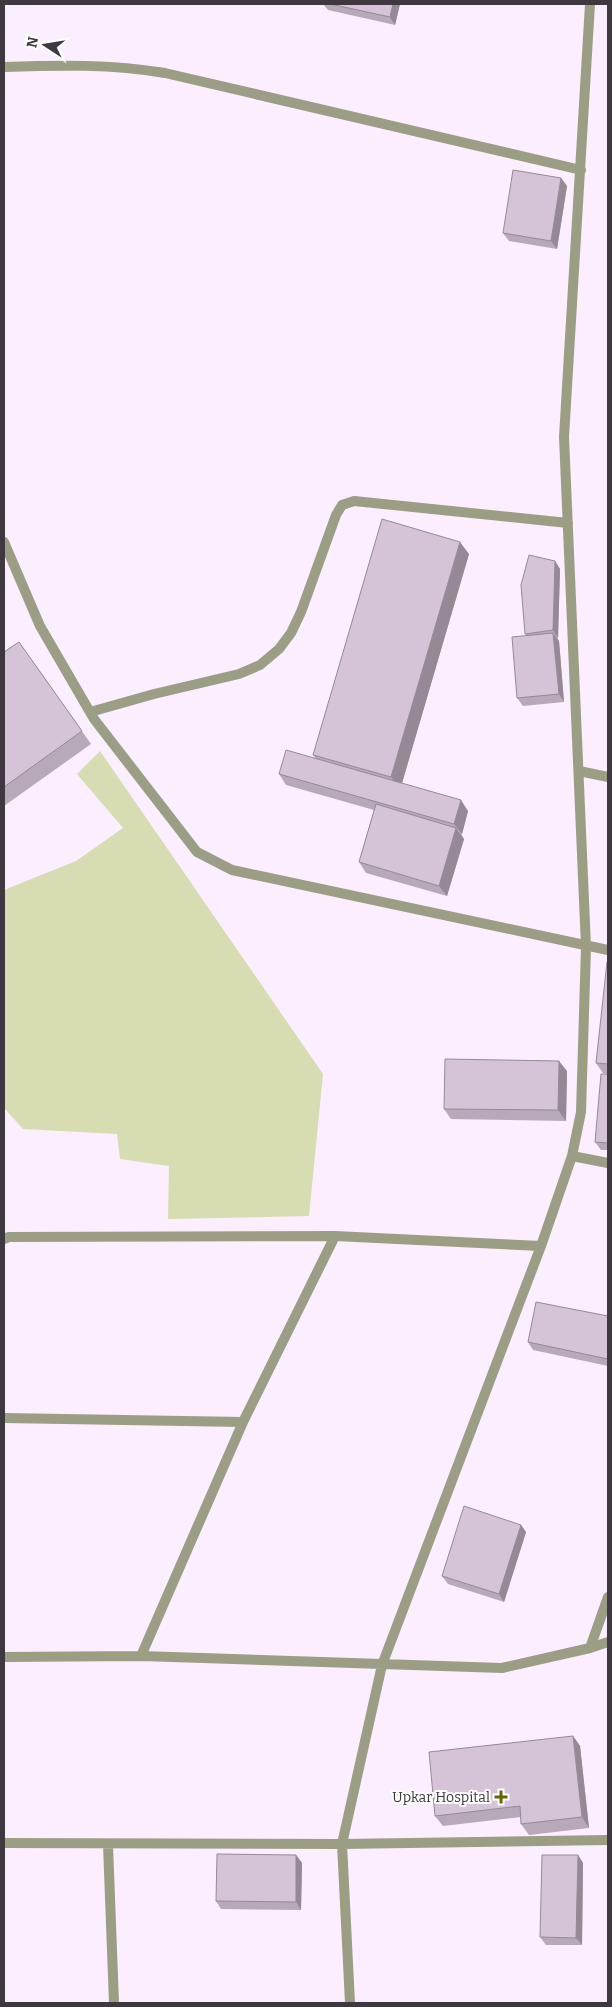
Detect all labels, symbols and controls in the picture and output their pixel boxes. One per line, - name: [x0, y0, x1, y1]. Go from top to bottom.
- north arrow: [20, 20, 70, 70]
- text: N: [23, 35, 42, 49]
- place label: Upkar Hospital: [392, 1789, 490, 1806]
- marker: Upkar Hospital: [494, 1790, 508, 1804]

